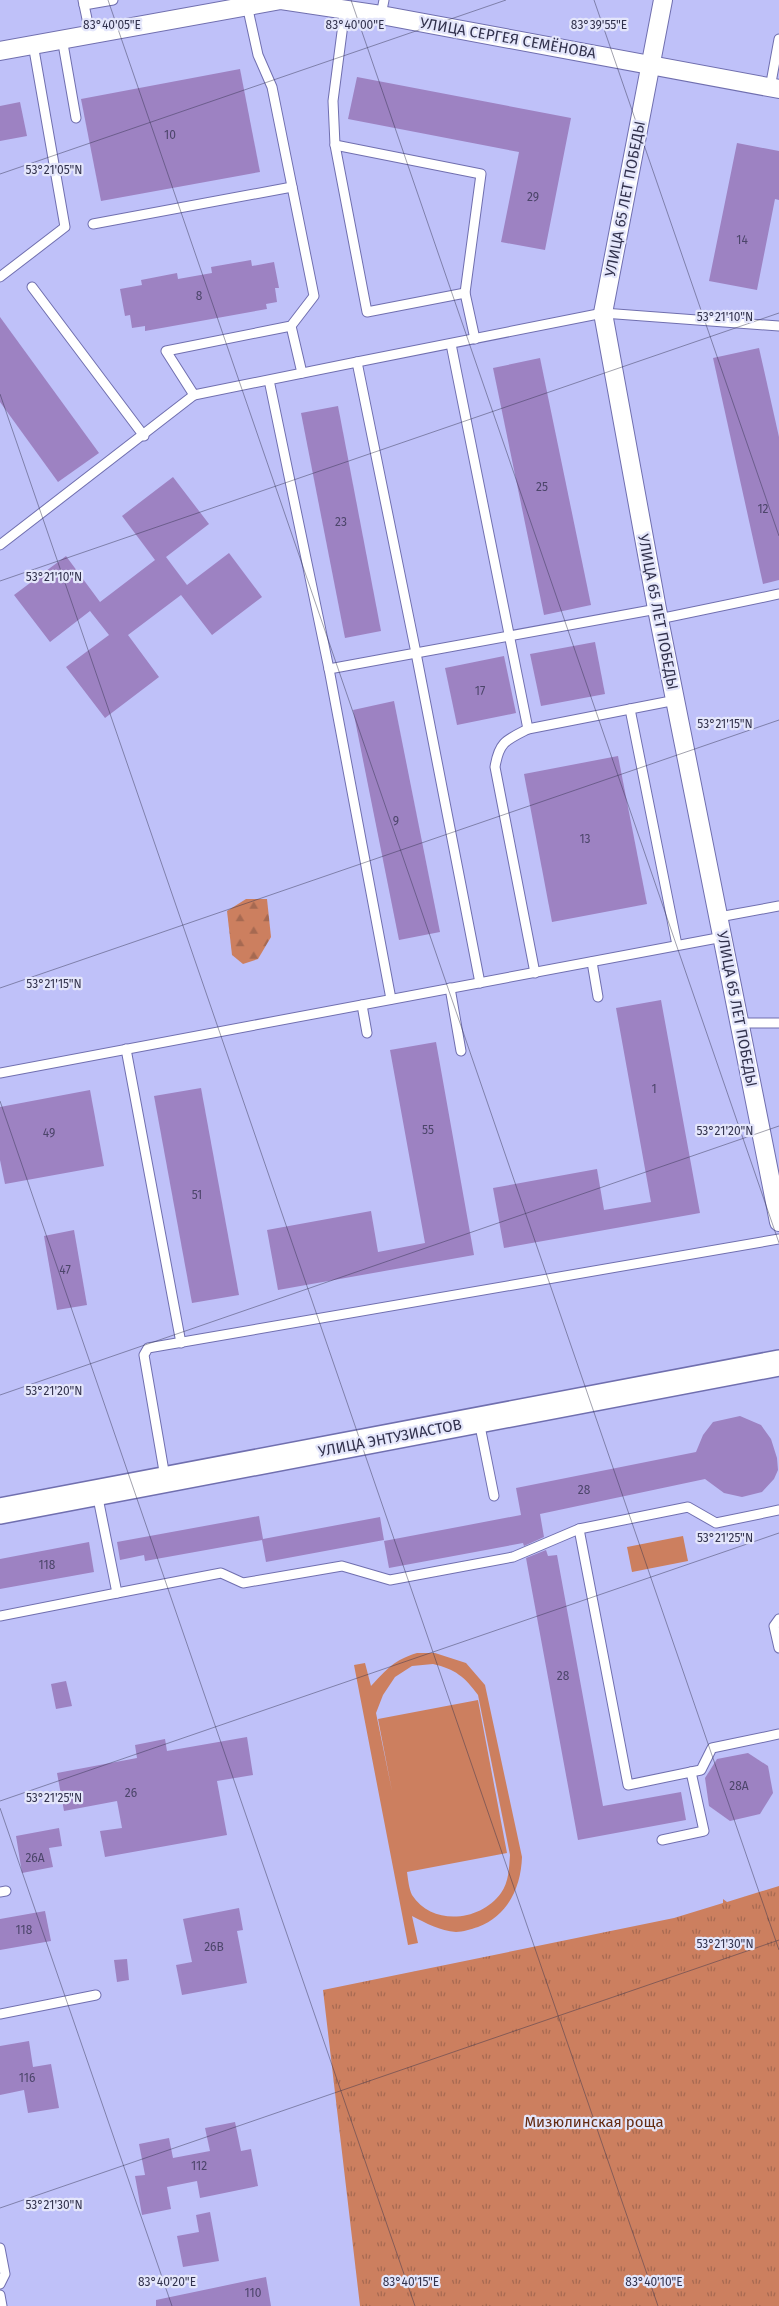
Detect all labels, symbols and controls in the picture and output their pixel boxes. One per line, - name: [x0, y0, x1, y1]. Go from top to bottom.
- street label: УЛИЦА СЕРГЕЯ СЕМЁНОВА: [418, 14, 598, 62]
- text: 83°40'05"E: [83, 18, 141, 32]
- text: 83°40'00"E: [326, 18, 384, 32]
- text: 83°39'55"E: [571, 18, 627, 32]
- street label: УЛИЦА 65 ЛЕТ ПОБЕДЫ: [601, 120, 649, 278]
- house number: 10: [164, 128, 176, 142]
- text: 53°21'05"N: [26, 163, 82, 177]
- house number: 29: [527, 190, 539, 204]
- house number: 14: [736, 233, 748, 247]
- house number: 8: [196, 289, 203, 303]
- text: 53°21'10"N: [697, 310, 753, 324]
- house number: 25: [536, 480, 548, 494]
- house number: 12: [757, 502, 769, 516]
- house number: 23: [335, 515, 347, 529]
- street label: УЛИЦА 65 ЛЕТ ПОБЕДЫ: [634, 533, 682, 691]
- text: 53°21'10"N: [26, 570, 82, 584]
- house number: 17: [475, 684, 485, 698]
- text: 53°21'15"N: [697, 717, 753, 731]
- house number: 9: [393, 814, 399, 828]
- house number: 13: [579, 832, 591, 846]
- street label: УЛИЦА 65 ЛЕТ ПОБЕДЫ: [713, 930, 761, 1088]
- text: 53°21'15"N: [26, 977, 82, 991]
- house number: 1: [651, 1082, 657, 1096]
- house number: 55: [422, 1123, 434, 1137]
- text: 53°21'20"N: [696, 1124, 754, 1138]
- house number: 49: [43, 1126, 55, 1140]
- house number: 51: [192, 1188, 202, 1202]
- house number: 47: [59, 1263, 71, 1277]
- text: 53°21'20"N: [25, 1384, 83, 1398]
- street label: УЛИЦА ЭНТУЗИАСТОВ: [317, 1415, 463, 1461]
- house number: 28: [578, 1483, 591, 1497]
- text: 53°21'25"N: [697, 1531, 753, 1545]
- house number: 118: [39, 1558, 56, 1572]
- house number: 28: [557, 1669, 570, 1683]
- house number: 28А: [729, 1779, 749, 1793]
- house number: 26: [125, 1786, 137, 1800]
- text: 53°21'25"N: [26, 1791, 82, 1805]
- house number: 26А: [25, 1851, 45, 1865]
- house number: 118: [16, 1923, 33, 1937]
- text: 53°21'30"N: [696, 1937, 754, 1951]
- house number: 26В: [204, 1940, 224, 1954]
- house number: 116: [19, 2071, 35, 2085]
- park label: Мизюлинская роща: [524, 2113, 664, 2131]
- house number: 112: [191, 2159, 207, 2173]
- text: 53°21'30"N: [25, 2198, 83, 2212]
- text: 83°40'20"E: [138, 2275, 196, 2289]
- text: 83°40'15"E: [383, 2275, 439, 2289]
- text: 83°40'10"E: [625, 2275, 683, 2289]
- house number: 110: [245, 2286, 262, 2300]

